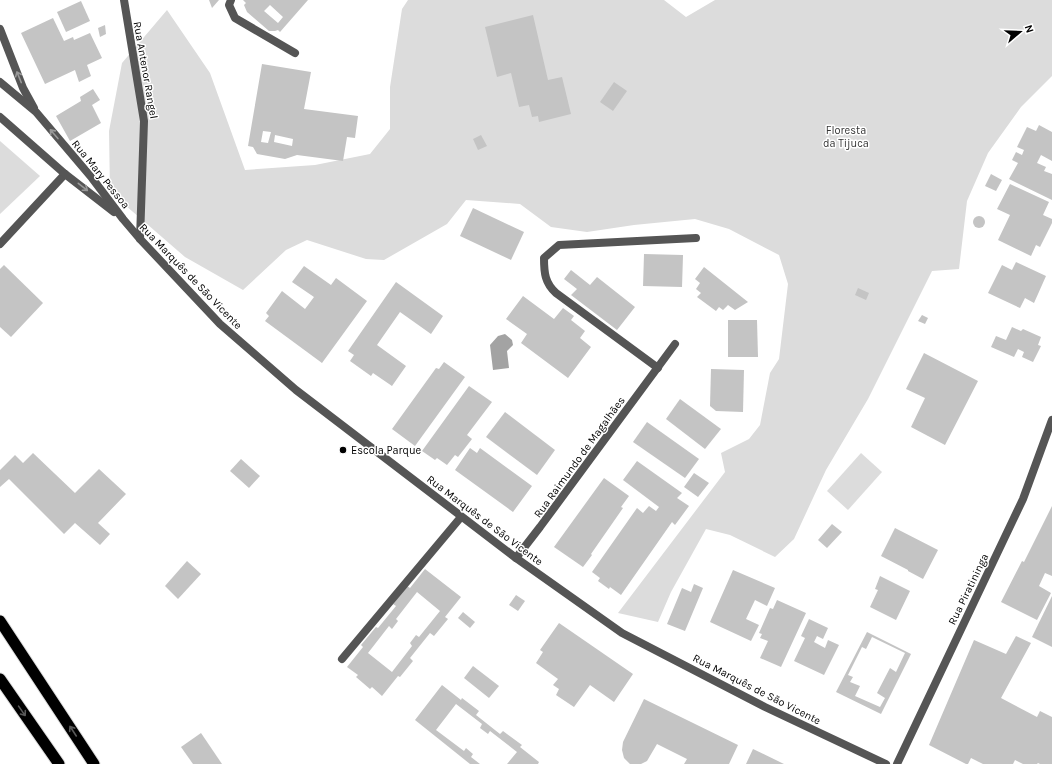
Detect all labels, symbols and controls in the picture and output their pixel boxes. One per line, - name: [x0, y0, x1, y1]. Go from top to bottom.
- north arrow: [1000, 12, 1040, 52]
- street label: Rua Antenor Rangel: [131, 20, 160, 120]
- text: N: [1022, 23, 1036, 35]
- one-way arrow: [15, 72, 23, 84]
- park label: Floresta da Tijuca: [823, 124, 869, 150]
- one-way arrow: [50, 129, 59, 139]
- street label: Rua Mary Pessoa: [69, 137, 132, 211]
- one-way arrow: [77, 183, 88, 192]
- street label: Rua Marquês de São Vicente: [137, 221, 245, 332]
- street label: Rua Raimundo de Magalhães: [531, 394, 628, 520]
- place label: Escola Parque: [351, 444, 422, 457]
- marker: Escola Parque: [338, 445, 348, 455]
- street label: Rua Marquês de São Vicente: [424, 473, 546, 568]
- street label: Rua Piratininga: [946, 551, 991, 627]
- street label: Rua Marquês de São Vicente: [691, 651, 823, 728]
- one-way arrow: [18, 705, 26, 716]
- one-way arrow: [68, 726, 77, 737]

